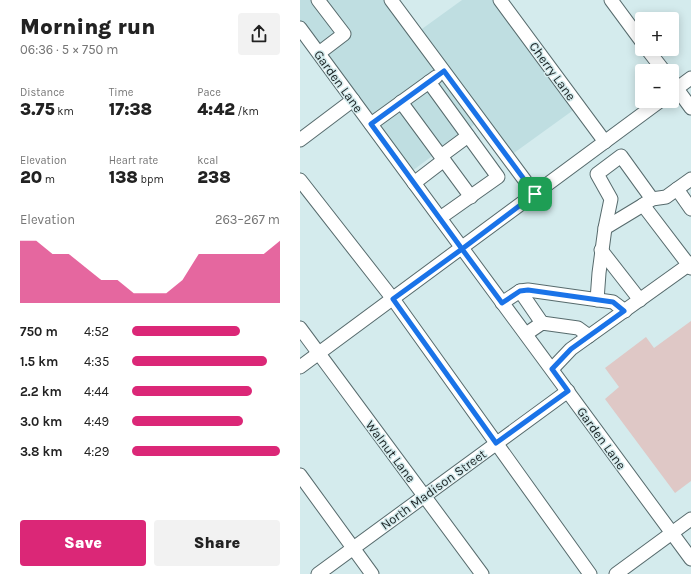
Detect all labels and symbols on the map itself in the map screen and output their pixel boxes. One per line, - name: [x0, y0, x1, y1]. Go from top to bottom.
- street label: Cherry Lane: [526, 39, 579, 104]
- street label: Garden Lane: [311, 47, 366, 116]
- pin: [518, 177, 552, 211]
- street label: Garden Lane: [574, 404, 629, 473]
- street label: Walnut Lane: [363, 417, 419, 485]
- street label: North Madison Street: [378, 446, 489, 533]

